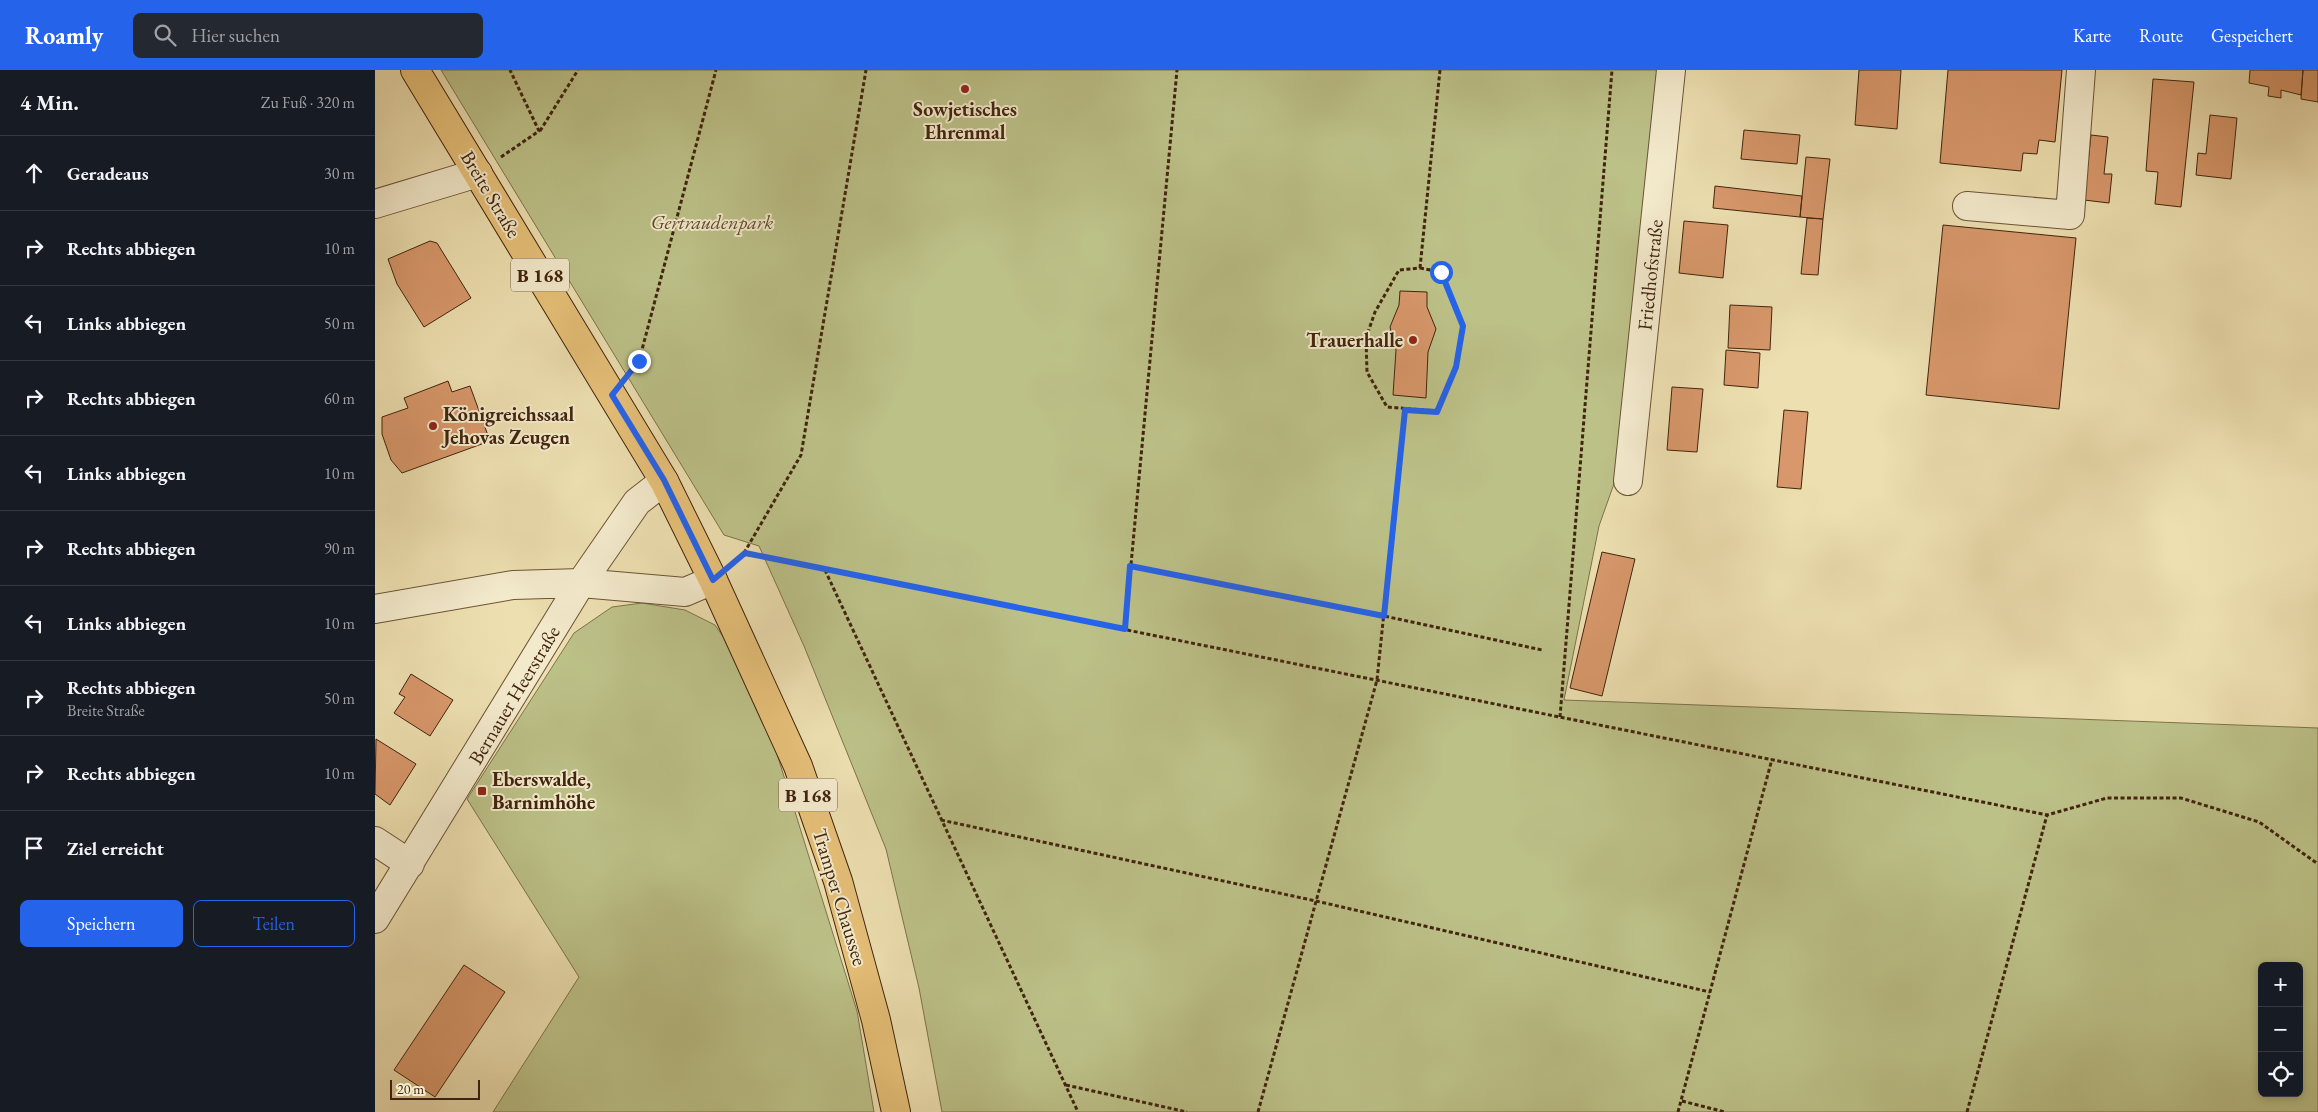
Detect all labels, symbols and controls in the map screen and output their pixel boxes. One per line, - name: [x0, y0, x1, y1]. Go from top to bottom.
- search box: [133, 13, 483, 58]
- text: Roamly: [25, 20, 103, 51]
- icon: search: [151, 21, 179, 49]
- text: Hier suchen: [191, 23, 280, 48]
- text: Karte: [2073, 24, 2111, 47]
- text: Route: [2139, 24, 2183, 47]
- text: Gespeichert: [2211, 24, 2293, 47]
- marker: Sowjetisches Ehrenmal: [959, 83, 971, 95]
- text: 4 Min.: [20, 89, 79, 116]
- text: Zu Fuß · 320 m: [261, 92, 355, 113]
- place label: Sowjetisches Ehrenmal: [913, 96, 1017, 145]
- street label: Breite Straße: [455, 146, 527, 243]
- icon: ahead: [20, 159, 48, 187]
- text: Geradeaus: [67, 161, 149, 186]
- text: 30 m: [324, 163, 355, 184]
- park label: Gertraudenpark: [651, 209, 773, 235]
- street label: Friedhofstraße: [1631, 218, 1669, 332]
- icon: right: [20, 234, 48, 262]
- text: Rechts abbiegen: [67, 236, 196, 261]
- text: 10 m: [324, 238, 355, 259]
- road number: B 168: [511, 258, 569, 292]
- route start: [1430, 261, 1453, 284]
- icon: left: [20, 309, 48, 337]
- text: Links abbiegen: [67, 311, 186, 336]
- text: 50 m: [324, 313, 355, 334]
- place label: Trauerhalle: [1306, 327, 1403, 353]
- marker: Trauerhalle: [1407, 334, 1419, 346]
- route end: [628, 350, 651, 373]
- icon: right: [20, 384, 48, 412]
- text: Rechts abbiegen: [67, 386, 196, 411]
- text: 60 m: [324, 388, 355, 409]
- place label: Königreichssaal Jehovas Zeugen: [441, 401, 575, 450]
- marker: Königreichssaal Jehovas Zeugen: [427, 420, 439, 432]
- icon: left: [20, 459, 48, 487]
- text: Links abbiegen: [67, 461, 186, 486]
- text: 10 m: [324, 463, 355, 484]
- icon: right: [20, 534, 48, 562]
- text: Rechts abbiegen: [67, 536, 196, 561]
- text: 90 m: [324, 538, 355, 559]
- icon: left: [20, 609, 48, 637]
- text: Links abbiegen: [67, 611, 186, 636]
- text: 10 m: [324, 613, 355, 634]
- street label: Bernauer Heerstraße: [462, 621, 566, 769]
- text: Rechts abbiegen: [67, 675, 196, 700]
- icon: right: [20, 684, 48, 712]
- text: 50 m: [324, 688, 355, 709]
- text: Breite Straße: [67, 700, 145, 721]
- icon: right: [20, 759, 48, 787]
- text: Rechts abbiegen: [67, 761, 196, 786]
- text: 10 m: [324, 763, 355, 784]
- place label: Eberswalde, Barnimhöhe: [492, 766, 595, 815]
- road number: B 168: [779, 778, 837, 812]
- marker: Eberswalde, Barnimhöhe: [476, 785, 488, 797]
- street label: Tramper Chaussee: [807, 825, 873, 969]
- icon: arrive: [20, 834, 48, 862]
- text: Ziel erreicht: [67, 836, 164, 861]
- button: Speichern: [20, 900, 183, 947]
- button: Teilen: [193, 900, 355, 947]
- map controls: [2258, 962, 2303, 1097]
- button: +: [2258, 962, 2303, 1007]
- button: −: [2258, 1007, 2303, 1052]
- button: locate: [2258, 1052, 2303, 1097]
- scale bar: [390, 1077, 480, 1100]
- text: 20 m: [397, 1080, 424, 1098]

